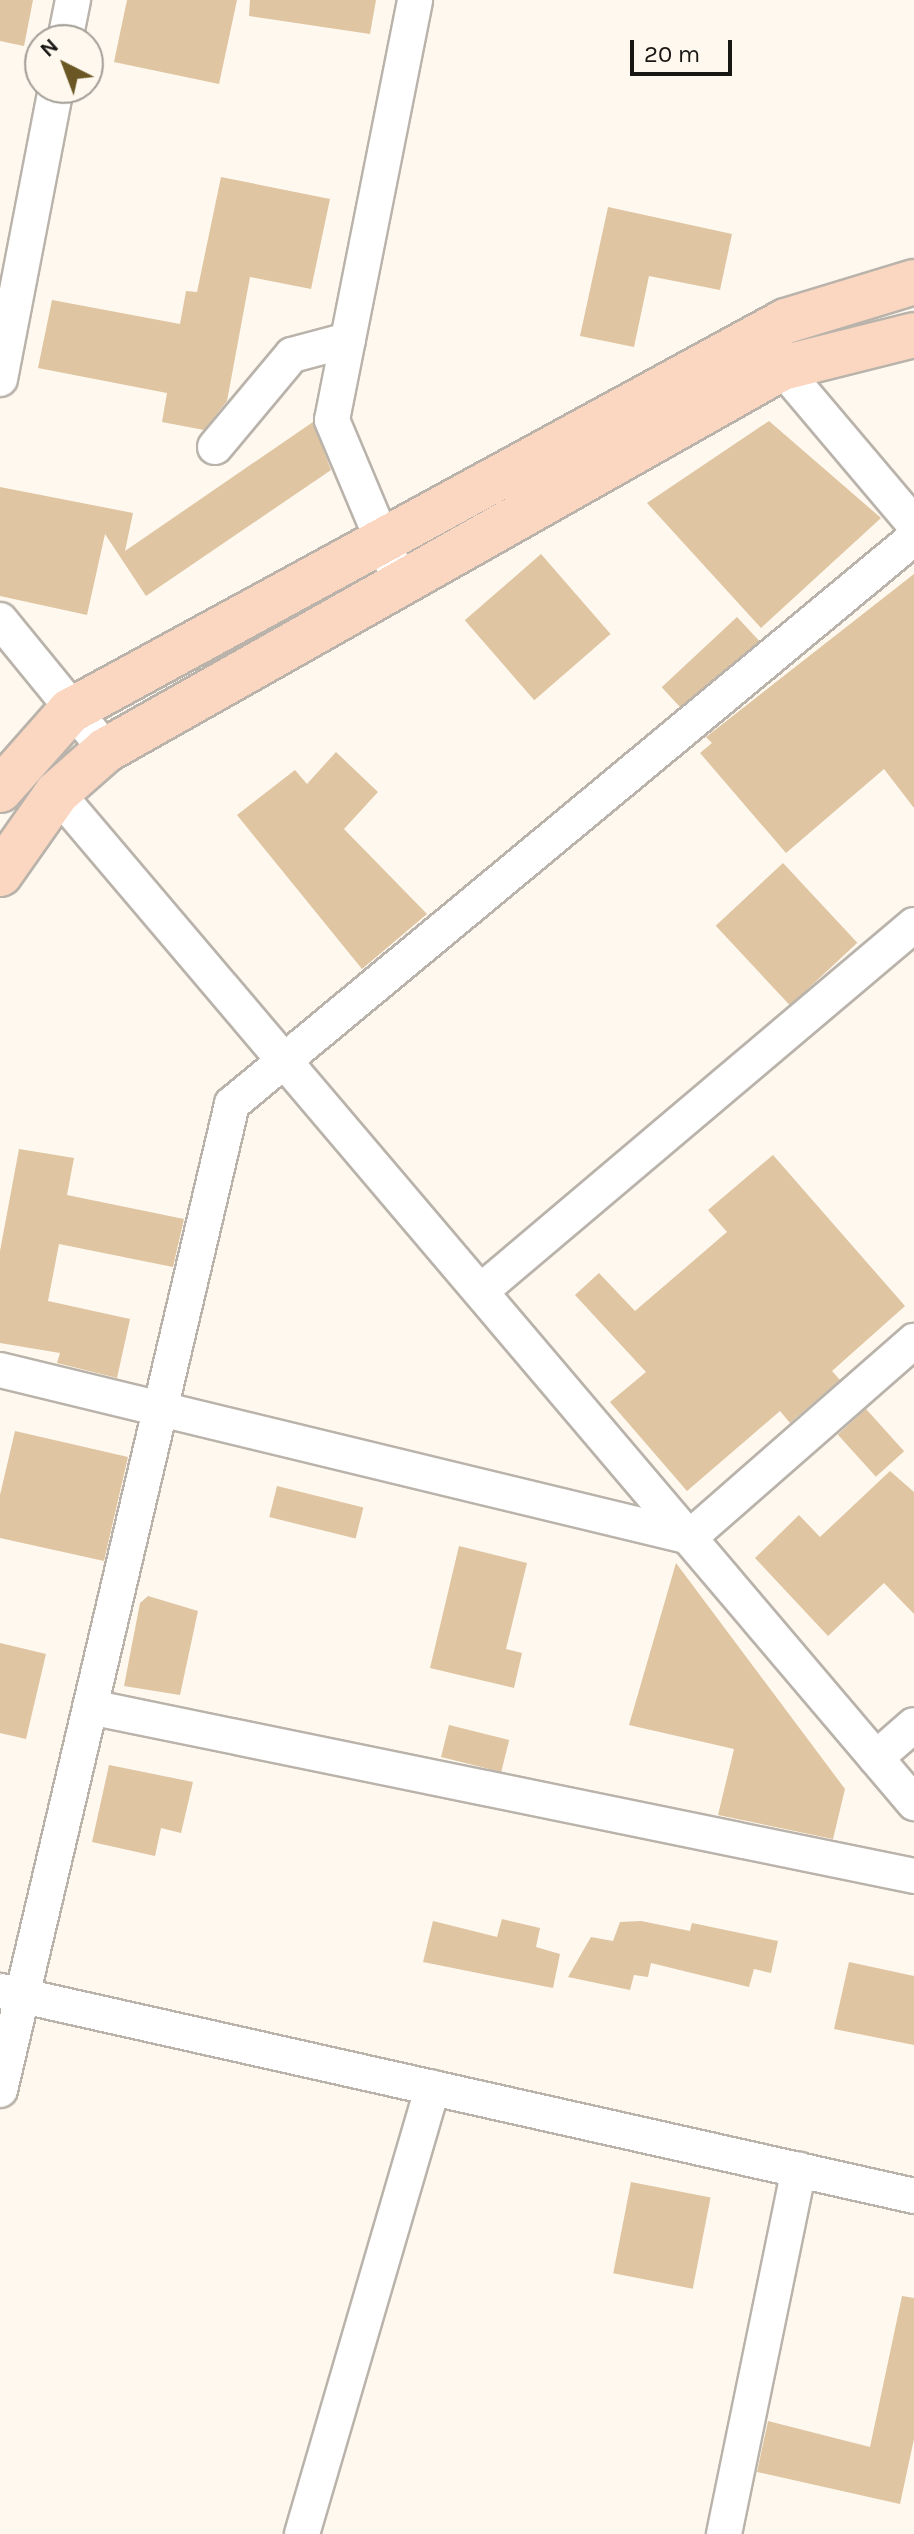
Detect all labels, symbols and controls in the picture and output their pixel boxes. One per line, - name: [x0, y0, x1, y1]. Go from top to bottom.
- north arrow: [24, 24, 104, 104]
- scale bar: [634, 24, 736, 74]
- text: N: [35, 33, 64, 63]
- text: 20 m: [644, 40, 700, 68]

